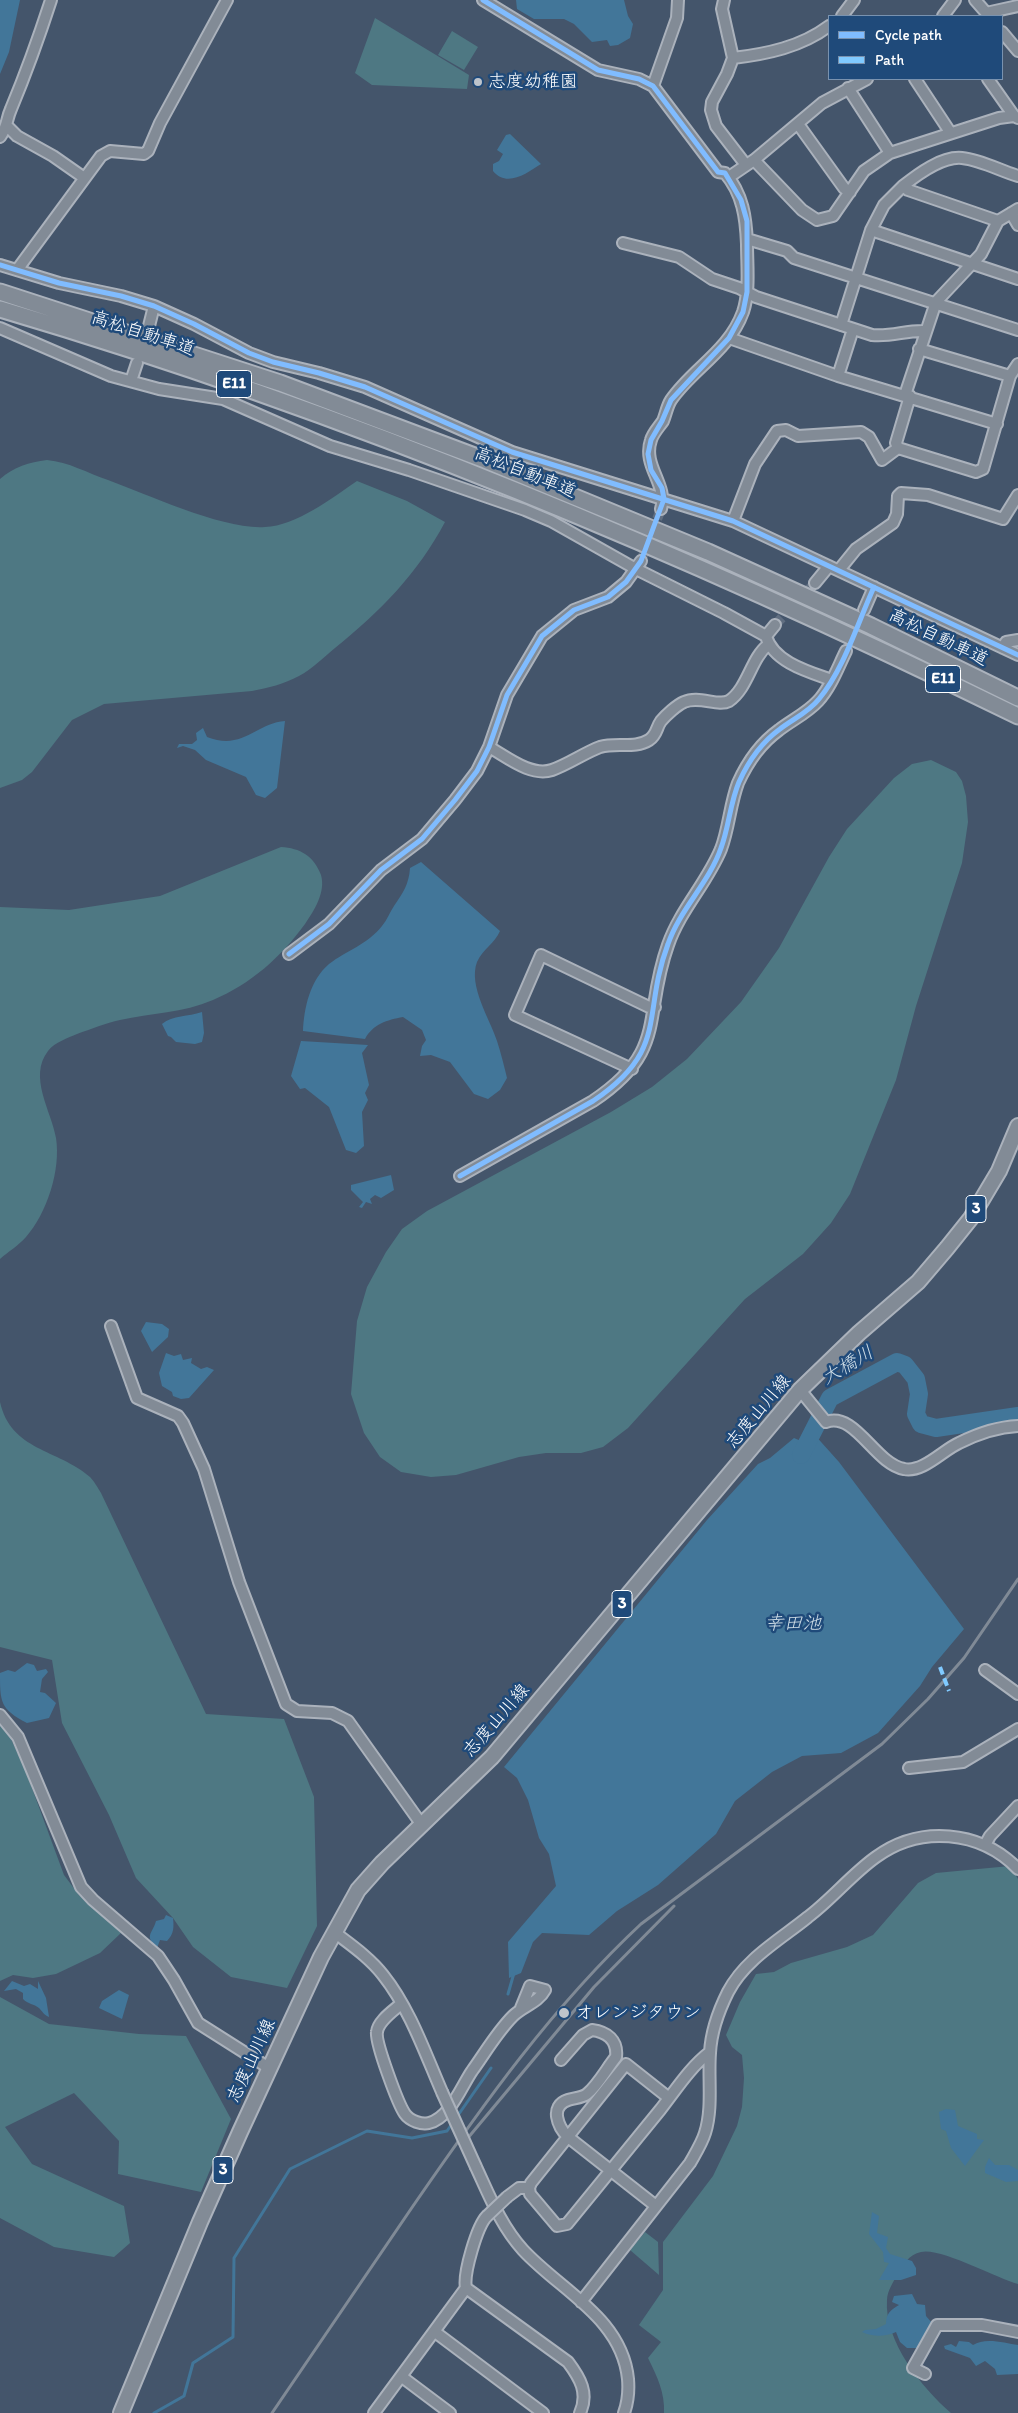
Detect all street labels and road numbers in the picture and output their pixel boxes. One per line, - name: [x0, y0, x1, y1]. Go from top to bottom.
- street label: 高松自動車道: [88, 307, 198, 361]
- road number: E11: [216, 370, 252, 398]
- street label: 高松自動車道: [471, 443, 579, 503]
- street label: 高松自動車道: [885, 605, 991, 671]
- road number: E11: [926, 666, 960, 692]
- road number: 3: [966, 1196, 986, 1222]
- street label: 志度山川線: [722, 1371, 796, 1453]
- road number: 3: [612, 1590, 632, 1618]
- street label: 志度山川線: [459, 1680, 535, 1762]
- street label: 志度山川線: [223, 2016, 281, 2106]
- road number: 3: [213, 2156, 233, 2184]

